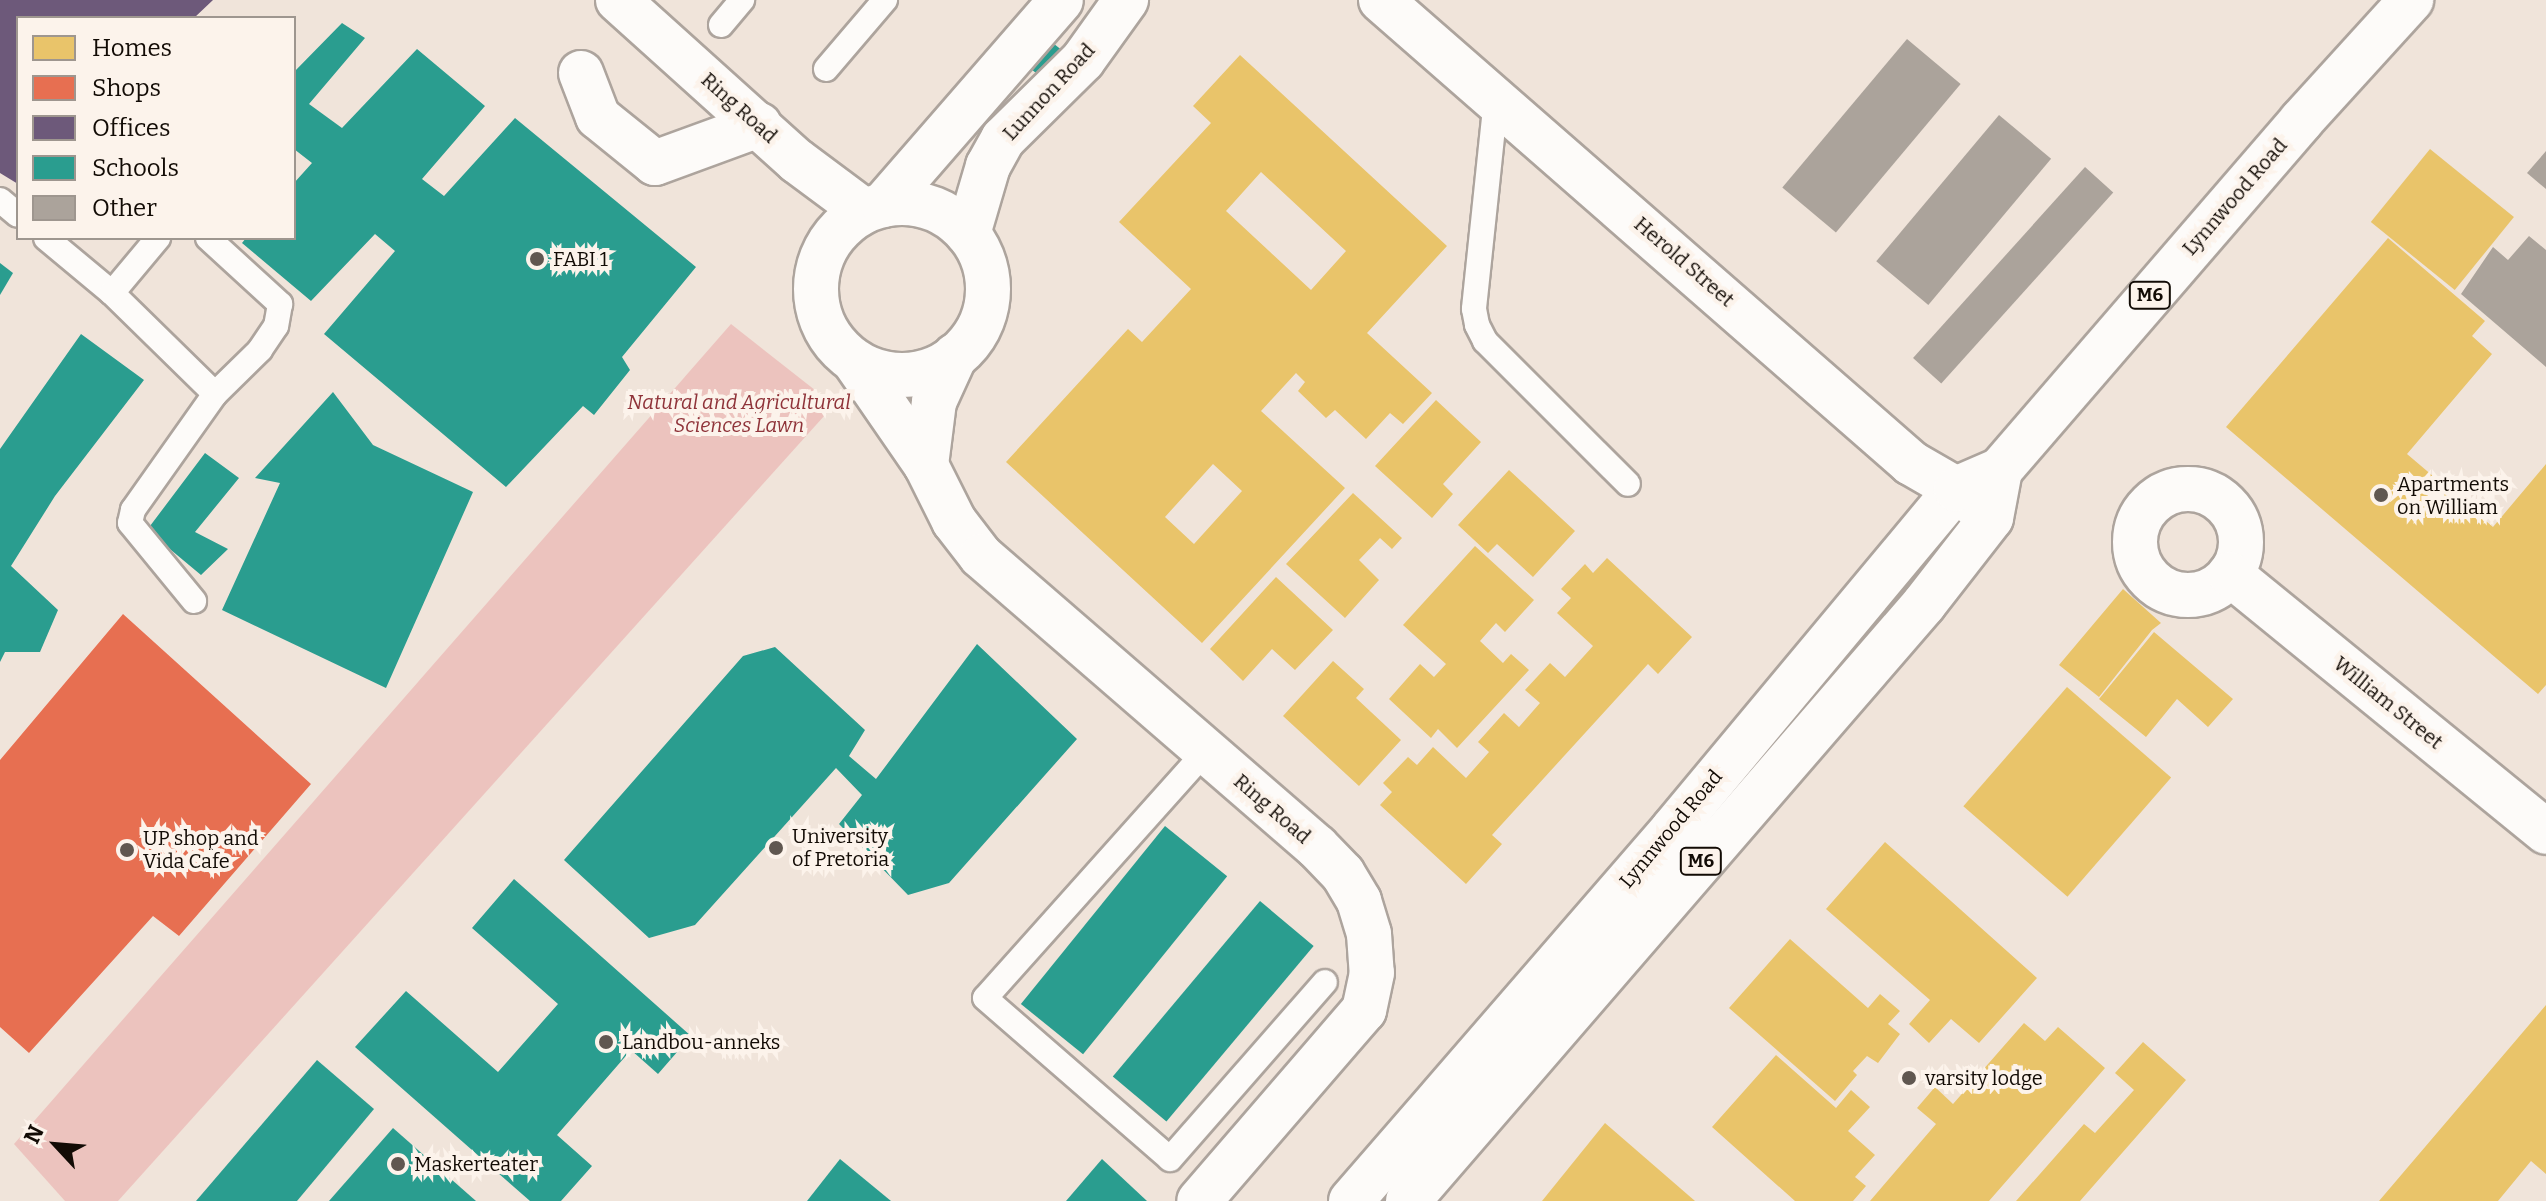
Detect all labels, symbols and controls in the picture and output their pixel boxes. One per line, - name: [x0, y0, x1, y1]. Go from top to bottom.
- legend: [16, 16, 296, 240]
- text: Homes: [92, 34, 172, 62]
- street label: Lunnon Road: [998, 39, 1100, 145]
- street label: Ring Road: [696, 68, 782, 148]
- text: Shops: [92, 74, 161, 102]
- text: Offices: [92, 114, 170, 142]
- street label: Lynnwood Road: [2178, 134, 2292, 260]
- text: Schools: [92, 154, 179, 182]
- text: Other: [92, 194, 157, 222]
- street label: Herold Street: [1629, 212, 1739, 312]
- place label: FABI 1: [553, 247, 608, 271]
- marker: FABI 1: [528, 250, 546, 268]
- road number: M6: [2128, 281, 2172, 309]
- park label: Natural and Agricultural Sciences Lawn: [627, 390, 851, 437]
- place label: Apartments on William: [2397, 472, 2509, 519]
- marker: Apartments on William: [2372, 486, 2390, 504]
- street label: William Street: [2329, 652, 2447, 754]
- street label: Lynnwood Road: [1615, 765, 1727, 893]
- street label: Ring Road: [1229, 769, 1315, 849]
- place label: University of Pretoria: [792, 824, 889, 871]
- place label: UP shop and Vida Cafe: [143, 826, 259, 873]
- marker: University of Pretoria: [767, 839, 785, 857]
- marker: UP shop and Vida Cafe: [118, 841, 136, 859]
- road number: M6: [1679, 847, 1723, 875]
- place label: Landbou-anneks: [622, 1030, 780, 1054]
- marker: Landbou-anneks: [597, 1033, 615, 1051]
- place label: varsity lodge: [1925, 1066, 2043, 1090]
- marker: varsity lodge: [1900, 1069, 1918, 1087]
- north arrow: [16, 1105, 96, 1185]
- text: N: [18, 1121, 50, 1148]
- place label: Maskerteater: [414, 1152, 538, 1176]
- marker: Maskerteater: [389, 1155, 407, 1173]

